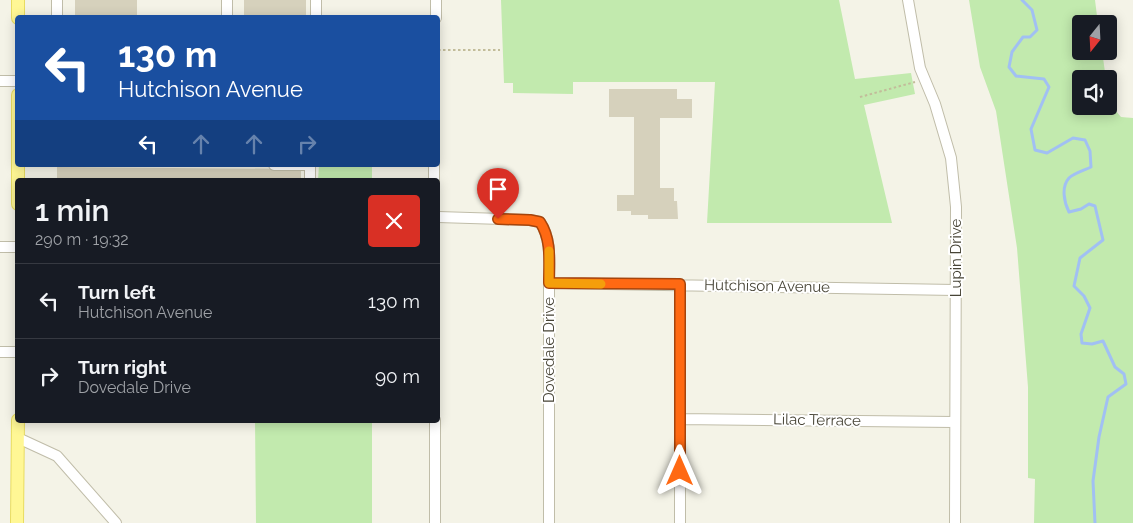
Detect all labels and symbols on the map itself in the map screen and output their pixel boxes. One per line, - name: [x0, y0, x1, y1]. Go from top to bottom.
- north arrow: [1072, 15, 1118, 60]
- pin: [477, 168, 519, 219]
- street label: Lupin Drive: [947, 219, 965, 297]
- street label: Hutchison Avenue: [704, 276, 830, 296]
- street label: Dovedale Drive: [540, 297, 558, 403]
- street label: Lilac Terrace: [773, 410, 861, 430]
- position arrow: [653, 444, 705, 496]

